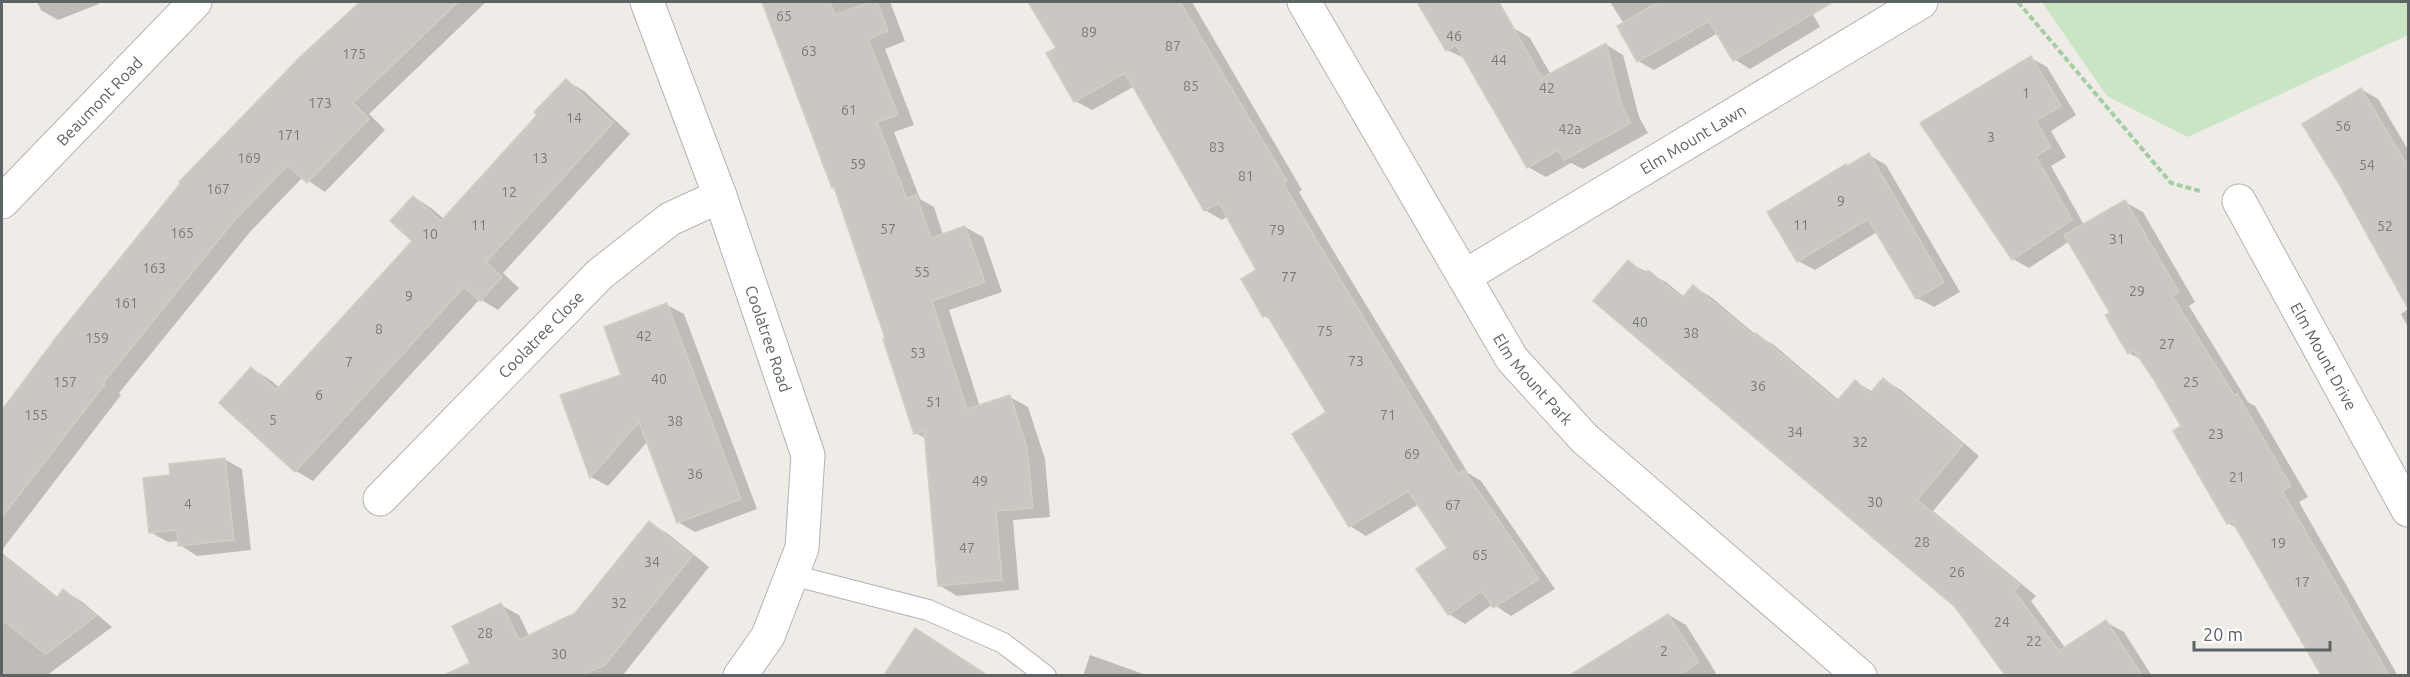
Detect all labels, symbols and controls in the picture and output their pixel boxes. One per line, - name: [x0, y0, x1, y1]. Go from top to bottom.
- house number: 65: [776, 8, 792, 24]
- house number: 89: [1081, 24, 1097, 40]
- house number: 46: [1446, 28, 1462, 44]
- house number: 87: [1165, 38, 1181, 54]
- house number: 63: [801, 43, 817, 59]
- house number: 175: [342, 46, 366, 62]
- house number: 44: [1491, 52, 1507, 68]
- street label: Beaumont Road: [53, 53, 146, 149]
- house number: 85: [1183, 78, 1199, 94]
- house number: 42: [1539, 80, 1555, 96]
- house number: 1: [2022, 85, 2030, 101]
- house number: 173: [308, 95, 332, 111]
- street label: Elm Mount Lawn: [1637, 100, 1749, 178]
- house number: 61: [841, 102, 857, 118]
- house number: 14: [566, 110, 582, 126]
- house number: 56: [2335, 118, 2351, 134]
- house number: 42a: [1559, 121, 1582, 137]
- house number: 171: [277, 127, 301, 143]
- house number: 3: [1987, 129, 1995, 145]
- house number: 83: [1209, 139, 1225, 155]
- house number: 169: [237, 150, 261, 166]
- house number: 13: [532, 150, 548, 166]
- house number: 59: [850, 156, 866, 172]
- house number: 54: [2359, 157, 2375, 173]
- house number: 81: [1238, 168, 1254, 184]
- house number: 167: [206, 181, 230, 197]
- house number: 12: [501, 184, 517, 200]
- house number: 9: [1837, 193, 1845, 209]
- house number: 11: [471, 217, 487, 233]
- house number: 11: [1793, 217, 1809, 233]
- house number: 52: [2377, 218, 2393, 234]
- house number: 57: [880, 221, 896, 237]
- house number: 79: [1269, 222, 1285, 238]
- house number: 165: [170, 225, 194, 241]
- house number: 10: [422, 226, 438, 242]
- house number: 31: [2109, 231, 2125, 247]
- house number: 163: [142, 260, 166, 276]
- house number: 55: [914, 264, 930, 280]
- house number: 77: [1281, 269, 1297, 285]
- street label: Coolatree Road: [742, 283, 795, 394]
- house number: 29: [2129, 283, 2145, 299]
- house number: 9: [405, 288, 413, 304]
- street label: Coolatree Close: [495, 288, 587, 382]
- house number: 161: [114, 295, 138, 311]
- street label: Elm Mount Drive: [2287, 299, 2361, 413]
- house number: 40: [1632, 314, 1648, 330]
- house number: 8: [375, 321, 383, 337]
- house number: 75: [1317, 323, 1333, 339]
- house number: 38: [1683, 325, 1699, 341]
- house number: 42: [636, 328, 652, 344]
- house number: 159: [85, 330, 109, 346]
- street label: Elm Mount Park: [1490, 330, 1577, 428]
- house number: 27: [2159, 336, 2175, 352]
- house number: 53: [910, 345, 926, 361]
- house number: 73: [1348, 353, 1364, 369]
- house number: 7: [345, 354, 353, 370]
- house number: 40: [651, 371, 667, 387]
- house number: 157: [53, 374, 77, 390]
- house number: 25: [2183, 374, 2199, 390]
- house number: 36: [1750, 378, 1766, 394]
- house number: 6: [315, 387, 323, 403]
- house number: 51: [926, 394, 942, 410]
- house number: 155: [24, 407, 48, 423]
- house number: 71: [1380, 407, 1396, 423]
- house number: 5: [269, 412, 277, 428]
- house number: 38: [667, 413, 683, 429]
- house number: 34: [1787, 424, 1803, 440]
- house number: 23: [2208, 426, 2224, 442]
- house number: 32: [1852, 434, 1868, 450]
- house number: 69: [1404, 446, 1420, 462]
- house number: 36: [687, 466, 703, 482]
- house number: 21: [2229, 469, 2245, 485]
- house number: 49: [972, 473, 988, 489]
- house number: 30: [1867, 494, 1883, 510]
- house number: 4: [184, 496, 192, 512]
- house number: 67: [1445, 497, 1461, 513]
- house number: 28: [1914, 534, 1930, 550]
- house number: 19: [2270, 535, 2286, 551]
- house number: 47: [959, 540, 975, 556]
- house number: 65: [1472, 547, 1488, 563]
- house number: 34: [644, 554, 660, 570]
- house number: 26: [1949, 564, 1965, 580]
- house number: 17: [2294, 574, 2310, 590]
- house number: 32: [611, 595, 627, 611]
- house number: 24: [1994, 614, 2010, 630]
- scale bar: [2194, 614, 2330, 652]
- text: 20 m: [2203, 624, 2243, 644]
- house number: 28: [477, 625, 493, 641]
- house number: 22: [2026, 633, 2042, 649]
- house number: 2: [1660, 643, 1668, 659]
- house number: 30: [551, 646, 567, 662]

